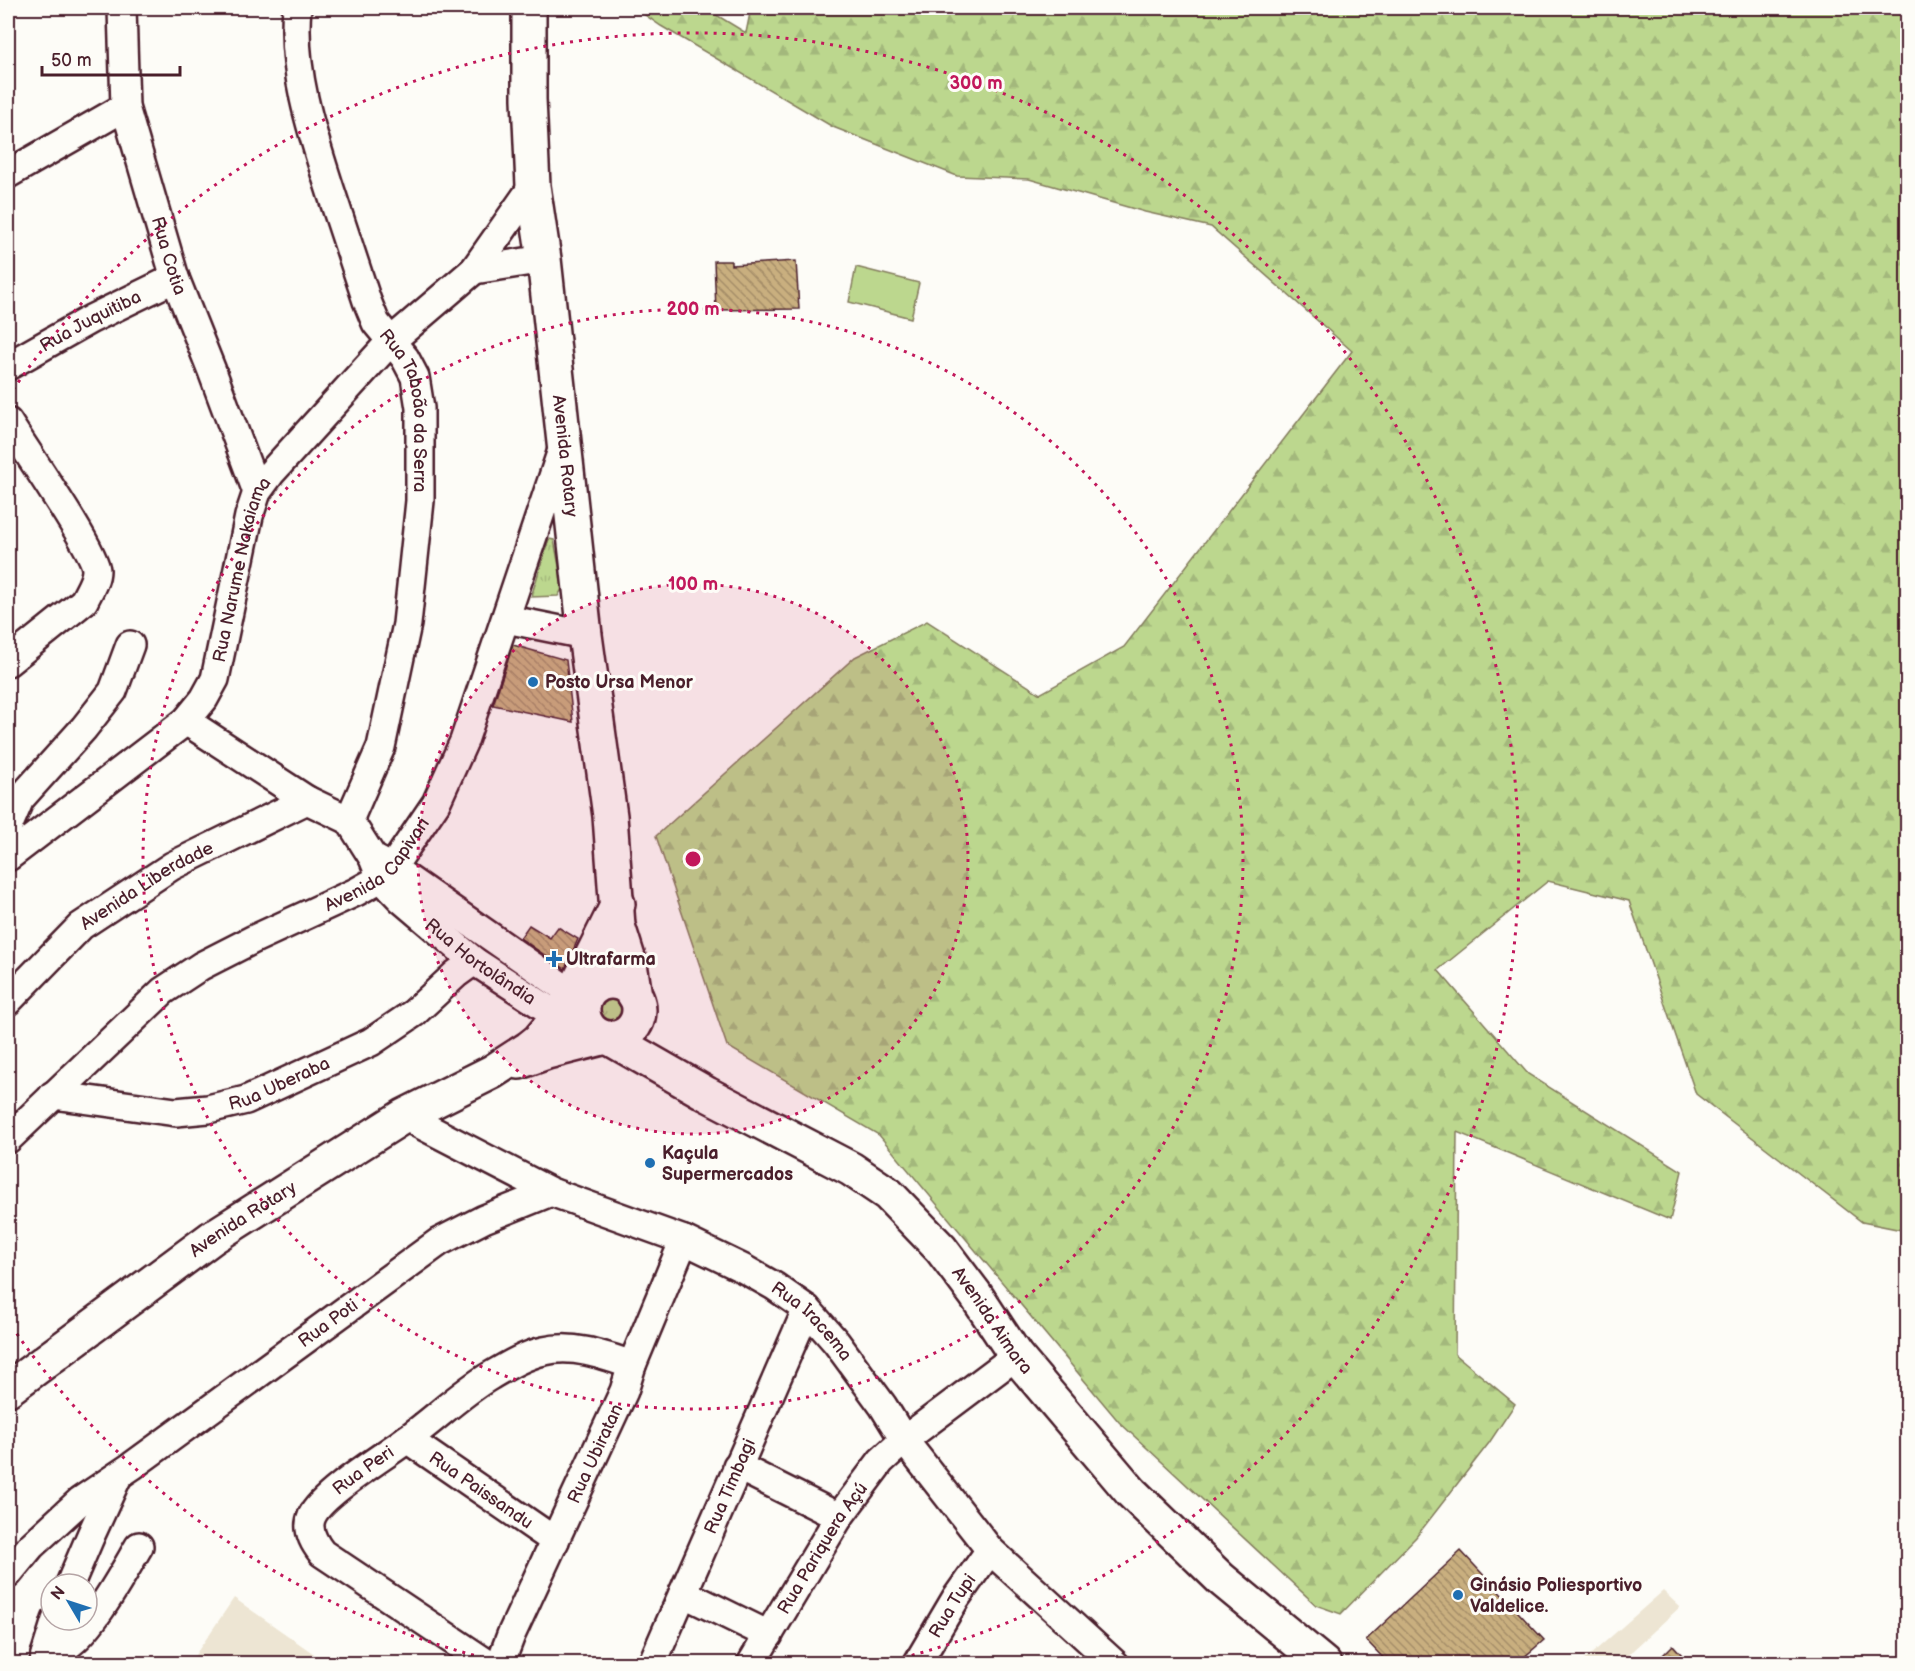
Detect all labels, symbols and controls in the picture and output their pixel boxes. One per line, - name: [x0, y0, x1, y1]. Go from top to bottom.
- scale bar: [42, 39, 180, 77]
- text: 50 m: [51, 50, 92, 71]
- text: 300 m: [949, 73, 1003, 94]
- street label: Rua Cotia: [147, 214, 191, 298]
- street label: Rua Juquitiba: [36, 286, 145, 357]
- text: 200 m: [666, 299, 720, 320]
- street label: Rua Taboão da Serra: [375, 325, 430, 493]
- street label: Avenida Rotary: [548, 394, 582, 519]
- street label: Rua Narume Nakaiama: [209, 473, 275, 664]
- text: 100 m: [668, 574, 718, 595]
- place label: Posto Ursa Menor: [545, 672, 694, 693]
- marker: Posto Ursa Menor: [526, 675, 540, 689]
- street label: Avenida Capivari: [321, 814, 434, 916]
- street label: Avenida Liberdade: [76, 837, 217, 935]
- centre of rings: [683, 849, 703, 869]
- street label: Rua Hortolândia: [421, 914, 540, 1010]
- place label: Ultrafarma: [566, 949, 656, 970]
- marker: Ultrafarma: [547, 952, 561, 966]
- street label: Rua Uberaba: [226, 1053, 333, 1115]
- place label: Kaçula Supermercados: [662, 1143, 793, 1185]
- marker: Kaçula Supermercados: [643, 1156, 657, 1170]
- street label: Avenida Rotary: [186, 1177, 301, 1262]
- street label: Avenida Aimara: [947, 1263, 1037, 1379]
- street label: Rua Iracema: [767, 1277, 856, 1365]
- street label: Rua Poti: [294, 1295, 362, 1352]
- street label: Rua Ubiratan: [563, 1401, 628, 1507]
- street label: Rua Timbagi: [700, 1436, 760, 1537]
- street label: Rua Peri: [328, 1442, 398, 1500]
- street label: Rua Paissandu: [425, 1447, 537, 1534]
- street label: Rua Pariquera Açú: [773, 1478, 872, 1618]
- street label: Rua Tupi: [925, 1570, 981, 1642]
- north arrow: [39, 1572, 99, 1632]
- place label: Ginásio Poliesportivo Valdelice.: [1470, 1575, 1642, 1617]
- text: N: [47, 1583, 70, 1604]
- marker: Ginásio Poliesportivo Valdelice.: [1451, 1588, 1465, 1602]

